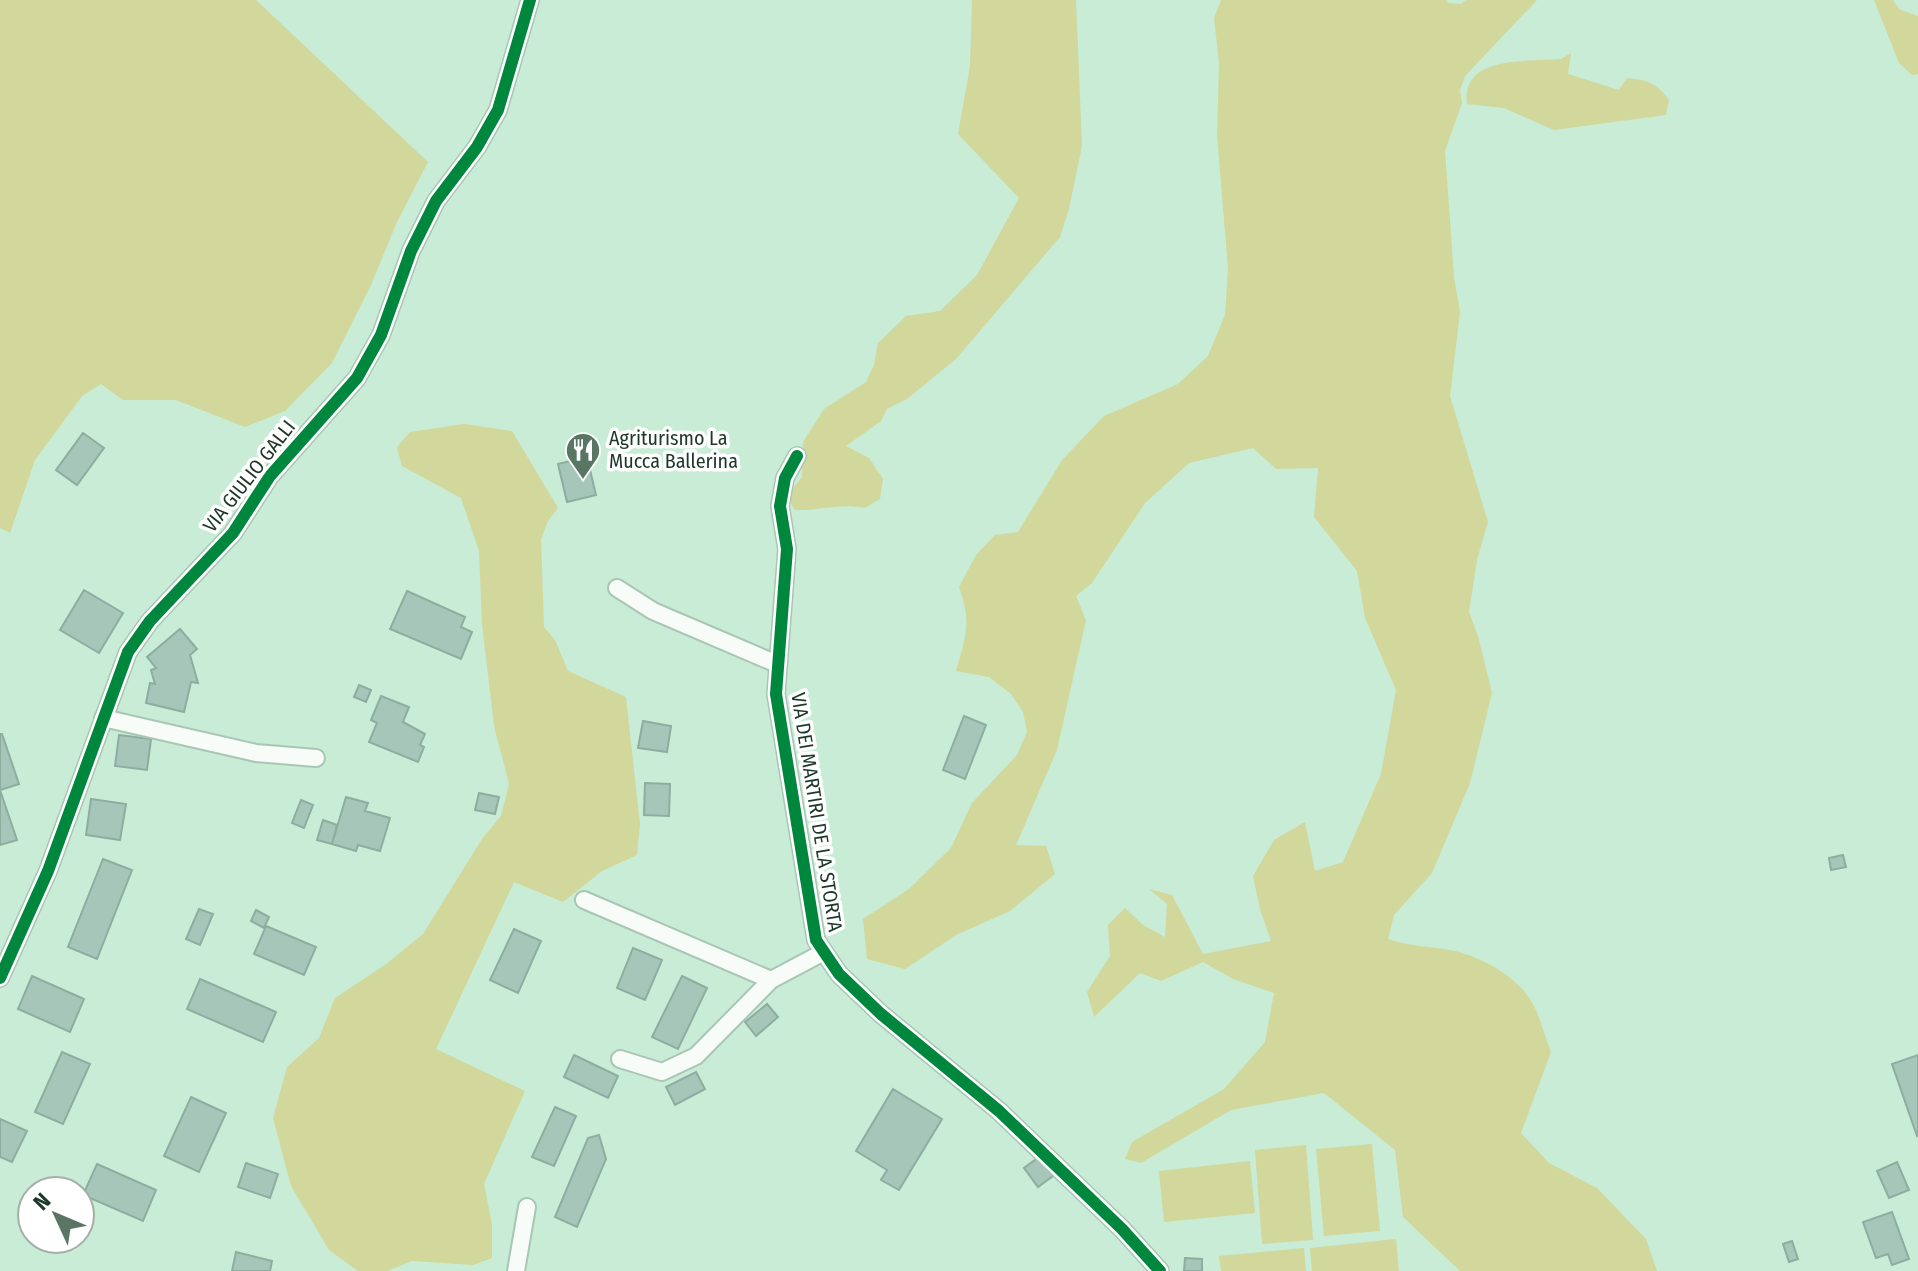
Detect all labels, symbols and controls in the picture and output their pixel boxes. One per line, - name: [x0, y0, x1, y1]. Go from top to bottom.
- street label: VIA GIULIO GALLI: [198, 415, 300, 537]
- place label: Agriturismo La Mucca Ballerina: [609, 426, 738, 473]
- restaurant icon: Agriturismo La Mucca Ballerina: [564, 431, 602, 481]
- street label: VIA DEI MARTIRI DE LA STORTA: [786, 691, 848, 934]
- north arrow: [16, 1175, 96, 1255]
- text: N: [28, 1187, 56, 1216]

